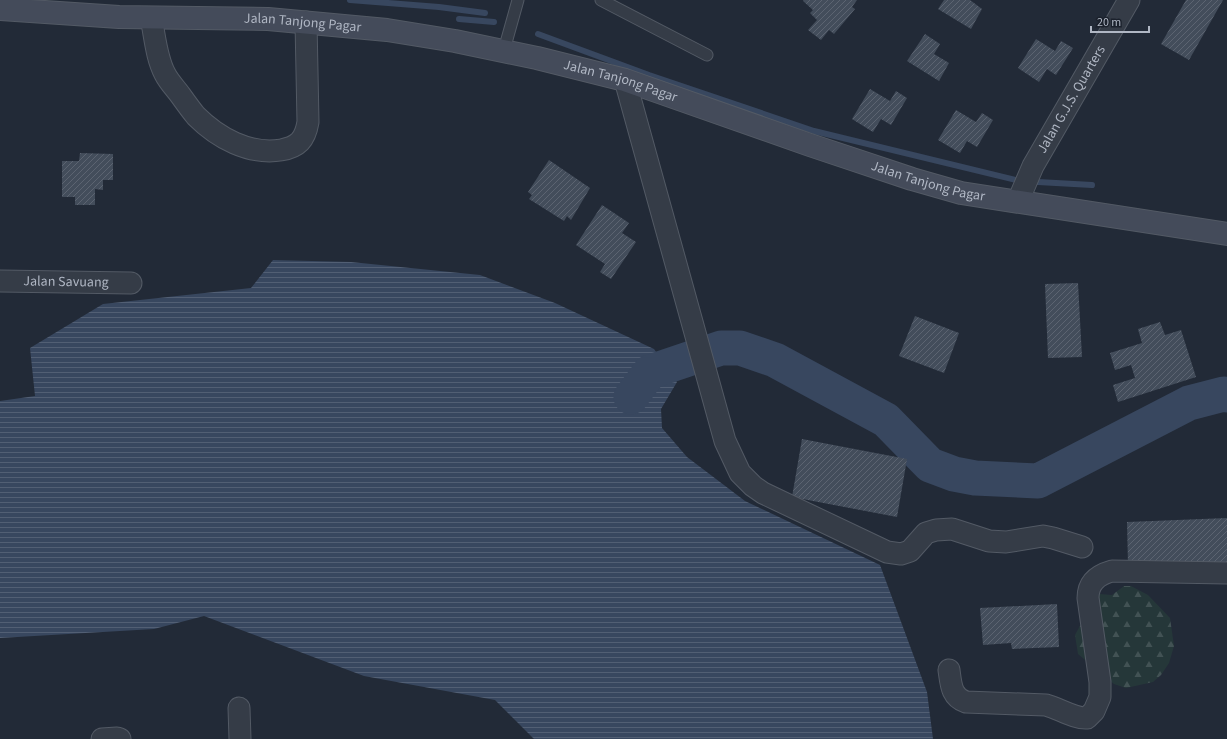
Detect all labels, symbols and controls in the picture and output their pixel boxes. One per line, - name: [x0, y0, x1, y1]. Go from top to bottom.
- scale bar: [1091, 8, 1149, 34]
- street label: Jalan Tanjong Pagar: [244, 9, 362, 38]
- text: 20 m: [1097, 14, 1121, 31]
- street label: Jalan G.J.S. Quarters: [1032, 42, 1111, 157]
- street label: Jalan Tanjong Pagar: [561, 55, 680, 108]
- street label: Jalan Tanjong Pagar: [868, 156, 987, 207]
- street label: Jalan Savuang: [23, 271, 109, 293]

